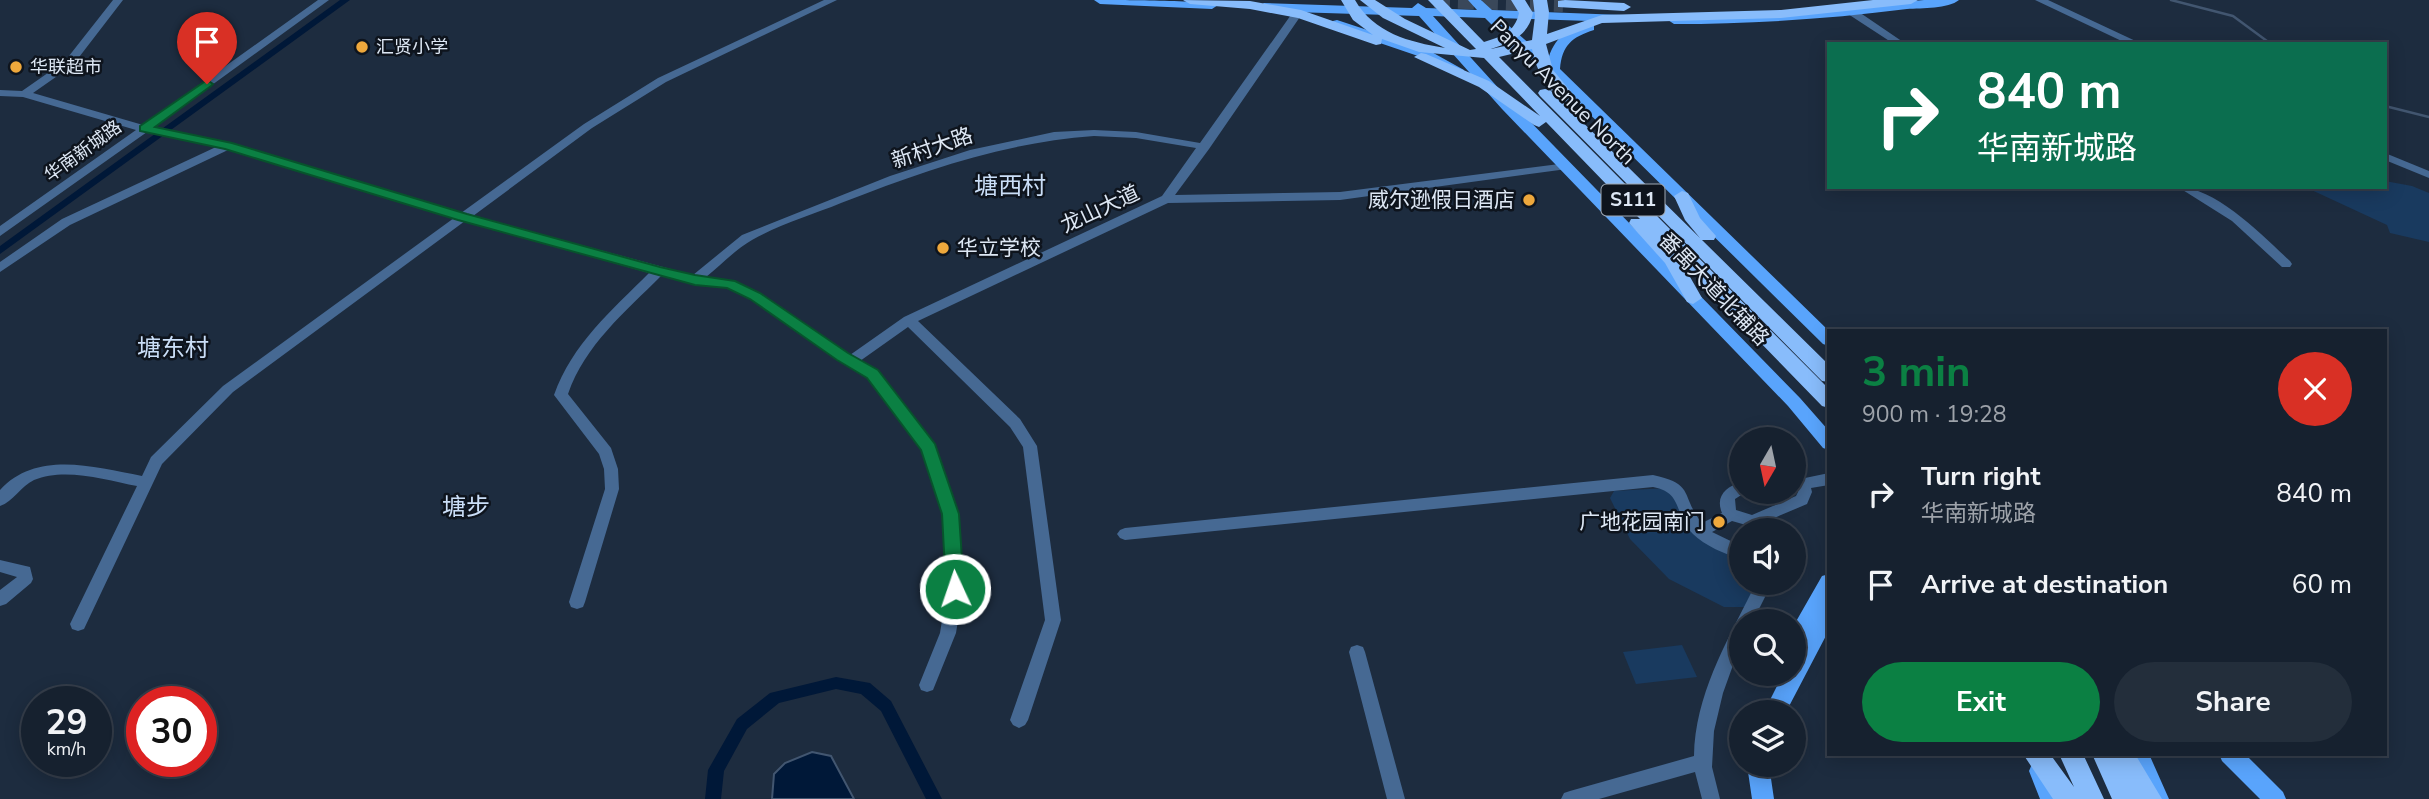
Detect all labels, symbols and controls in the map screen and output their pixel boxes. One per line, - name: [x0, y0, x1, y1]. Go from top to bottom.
- pin: [177, 12.0, 237, 84]
- street label: Panyu Avenue North: [1484, 13, 1642, 171]
- icon: arrive: [188, 23, 226, 61]
- place label: 汇贤小学: [376, 35, 448, 59]
- marker: 汇贤小学: [354, 39, 370, 55]
- place label: 华联超市: [30, 55, 102, 79]
- text: 840 m: [1977, 58, 2121, 125]
- marker: 华联超市: [8, 59, 24, 75]
- icon: right: [1862, 70, 1953, 161]
- street label: 华南新城路: [40, 115, 126, 187]
- street label: 新村大路: [888, 121, 976, 175]
- text: 华南新城路: [1977, 127, 2137, 170]
- district label: 塘西村: [974, 170, 1046, 202]
- street label: 龙山大道: [1056, 179, 1144, 239]
- road number: S111: [1602, 184, 1664, 216]
- place label: 威尔逊假日酒店: [1368, 186, 1515, 214]
- marker: 威尔逊假日酒店: [1521, 192, 1537, 208]
- street label: 番禺大道北辅路: [1653, 226, 1775, 352]
- place label: 华立学校: [957, 234, 1041, 262]
- marker: 华立学校: [935, 240, 951, 256]
- district label: 塘东村: [137, 332, 209, 364]
- text: 3 min: [1862, 344, 1971, 401]
- button: close: [2278, 352, 2352, 426]
- text: 900 m · 19:28: [1862, 399, 2007, 430]
- north arrow: [1729, 427, 1806, 504]
- map controls: [1729, 427, 1806, 777]
- text: Turn right: [1921, 459, 2040, 494]
- icon: right: [1862, 475, 1900, 513]
- text: 840 m: [2276, 476, 2352, 511]
- district label: 塘步: [442, 491, 490, 523]
- text: 华南新城路: [1921, 498, 2036, 529]
- place label: 广地花园南门: [1579, 508, 1705, 536]
- marker: 广地花园南门: [1711, 514, 1727, 530]
- button: sound: [1729, 518, 1806, 595]
- position arrow: [918, 552, 992, 626]
- icon: arrive: [1862, 566, 1900, 604]
- text: Arrive at destination: [1921, 567, 2168, 602]
- text: 60 m: [2292, 567, 2352, 602]
- button: search: [1729, 609, 1806, 686]
- button: Exit: [1862, 662, 2100, 742]
- button: Share: [2114, 662, 2352, 742]
- speed limit sign: 30: [126, 686, 217, 777]
- text: 29: [45, 699, 88, 746]
- button: layers: [1729, 700, 1806, 777]
- text: km/h: [47, 737, 86, 761]

